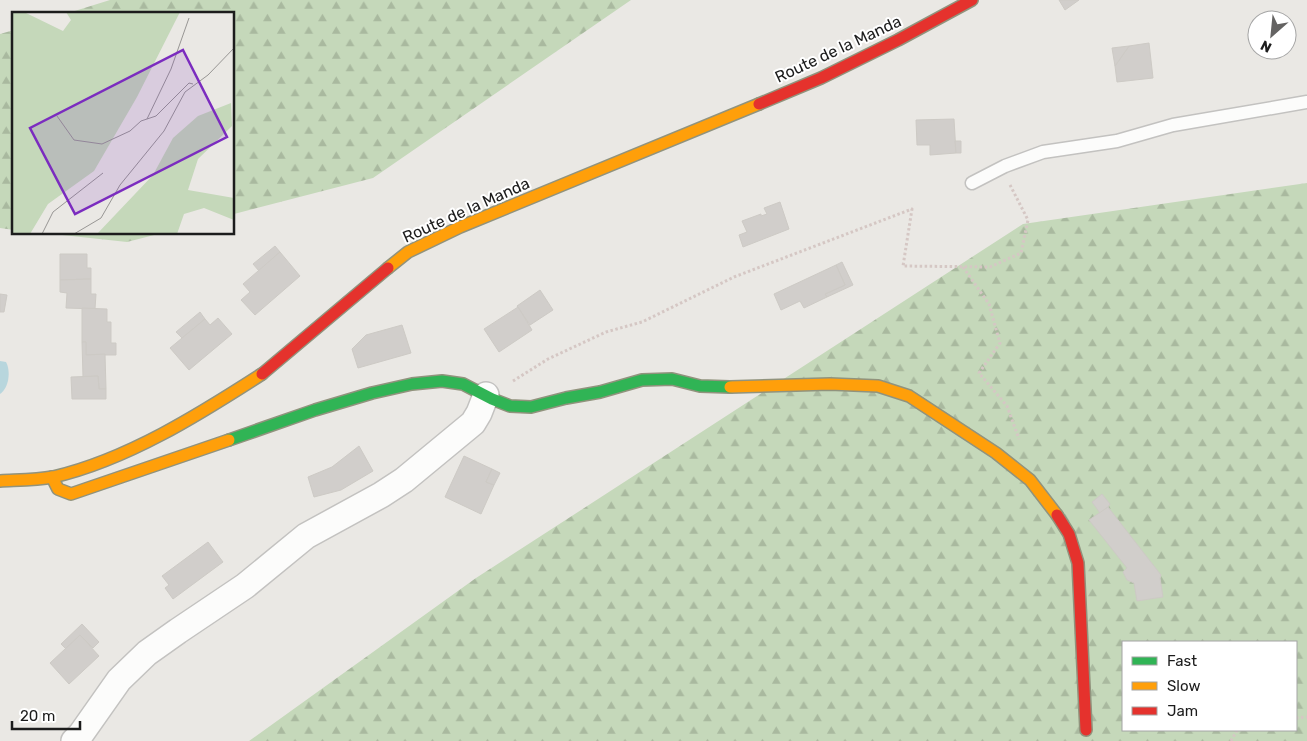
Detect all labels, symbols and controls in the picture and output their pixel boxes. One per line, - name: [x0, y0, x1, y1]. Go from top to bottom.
- north arrow: [1247, 10, 1297, 60]
- street label: Route de la Manda: [772, 11, 904, 87]
- inset map: [12, 12, 235, 235]
- text: N: [1258, 36, 1275, 56]
- street label: Route de la Manda: [400, 173, 532, 247]
- legend: [1122, 641, 1297, 731]
- text: Fast: [1167, 652, 1197, 670]
- text: Slow: [1167, 677, 1200, 695]
- scale bar: [12, 698, 80, 730]
- text: Jam: [1167, 702, 1198, 720]
- text: 20 m: [20, 707, 55, 725]

